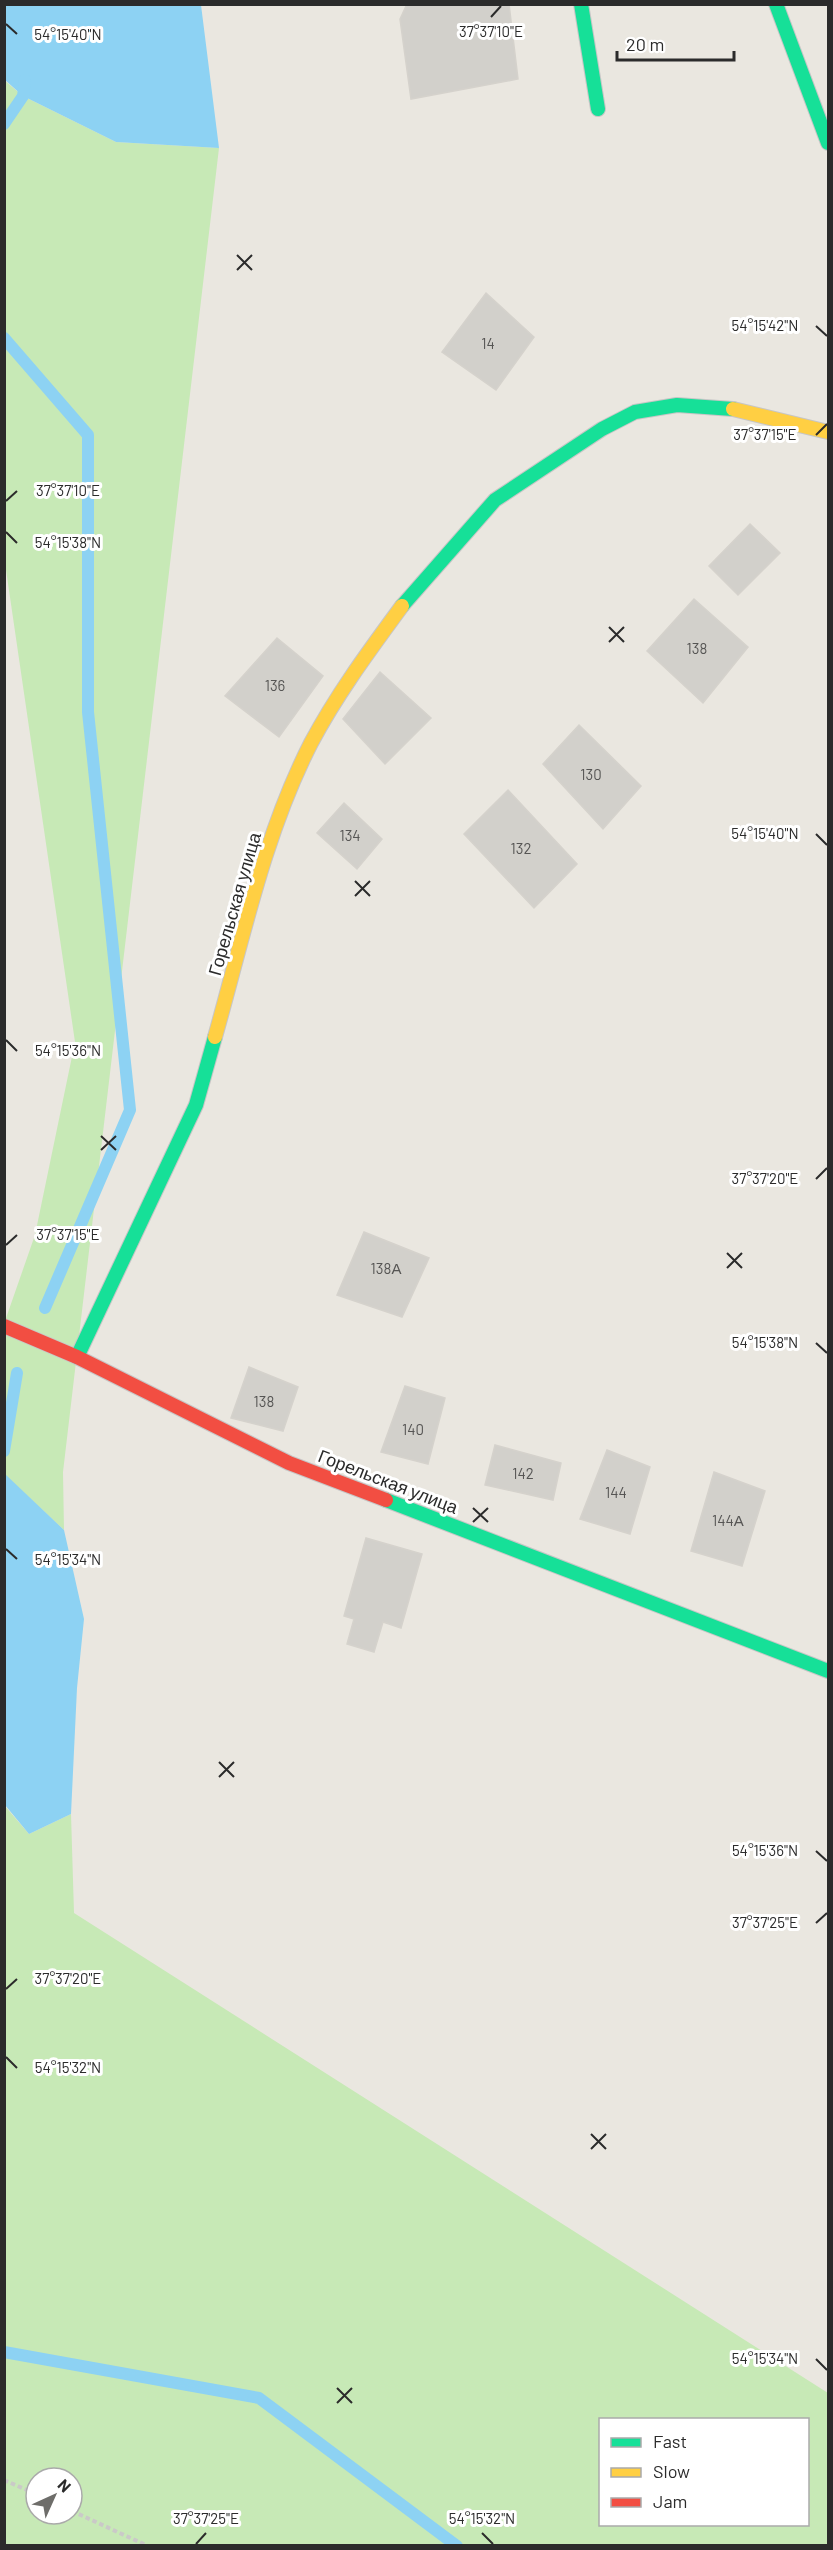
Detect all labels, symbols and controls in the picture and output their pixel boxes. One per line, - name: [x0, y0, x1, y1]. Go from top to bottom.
- text: 37°37'10"E: [459, 22, 523, 40]
- scale bar: [617, 24, 734, 62]
- text: 54°15'40"N: [34, 25, 102, 43]
- text: 20 m: [626, 33, 664, 55]
- text: 54°15'42"N: [732, 316, 798, 334]
- house number: 14: [481, 334, 495, 352]
- text: 37°37'15"E: [733, 425, 797, 443]
- text: 37°37'10"E: [36, 481, 100, 499]
- text: 54°15'38"N: [35, 533, 101, 551]
- house number: 138: [687, 639, 707, 657]
- house number: 136: [265, 676, 285, 694]
- house number: 130: [580, 765, 602, 783]
- text: 54°15'40"N: [731, 824, 799, 842]
- house number: 134: [339, 826, 361, 844]
- street label: Горельская улица: [203, 829, 265, 978]
- house number: 132: [510, 839, 532, 857]
- text: 54°15'36"N: [35, 1041, 101, 1059]
- text: 37°37'20"E: [732, 1169, 798, 1187]
- text: 37°37'15"E: [36, 1225, 100, 1243]
- house number: 138А: [371, 1259, 401, 1277]
- text: 54°15'38"N: [732, 1333, 798, 1351]
- house number: 138: [254, 1392, 274, 1410]
- house number: 140: [402, 1420, 424, 1438]
- street label: Горельская улица: [315, 1444, 462, 1518]
- house number: 142: [512, 1464, 534, 1482]
- house number: 144: [605, 1483, 627, 1501]
- house number: 144А: [712, 1511, 744, 1529]
- text: 54°15'34"N: [35, 1550, 101, 1568]
- text: 54°15'36"N: [732, 1841, 798, 1859]
- text: 37°37'25"E: [732, 1913, 798, 1931]
- text: 37°37'20"E: [35, 1969, 101, 1987]
- text: 54°15'32"N: [35, 2058, 101, 2076]
- text: 54°15'34"N: [732, 2349, 798, 2367]
- legend: [599, 2418, 809, 2526]
- text: Fast: [653, 2430, 687, 2452]
- text: Slow: [653, 2460, 690, 2482]
- north arrow: [24, 2466, 84, 2526]
- text: N: [54, 2475, 75, 2496]
- text: Jam: [653, 2490, 687, 2512]
- text: 37°37'25"E: [173, 2509, 239, 2527]
- text: 54°15'32"N: [449, 2509, 515, 2527]

